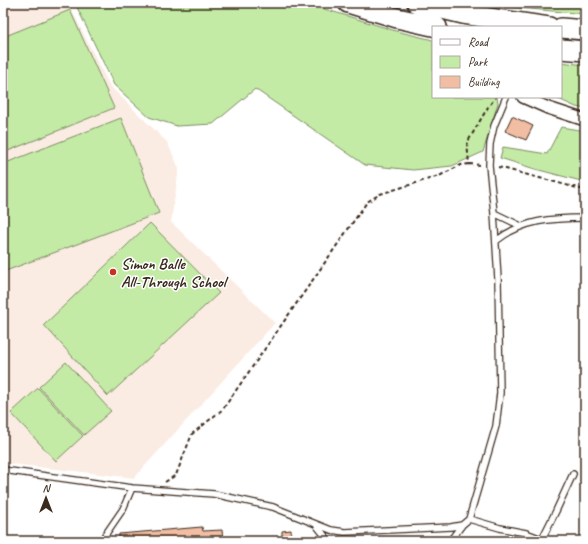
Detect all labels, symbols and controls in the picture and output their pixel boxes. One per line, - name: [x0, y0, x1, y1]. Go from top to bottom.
- legend: [432, 26, 562, 98]
- text: Road: [468, 34, 490, 50]
- text: Park: [468, 54, 489, 70]
- text: Building: [468, 74, 500, 90]
- place label: Simon Balle All-Through School: [121, 254, 229, 292]
- marker: Simon Balle All-Through School: [108, 267, 118, 277]
- north arrow: [26, 478, 66, 518]
- text: N: [43, 481, 52, 495]

